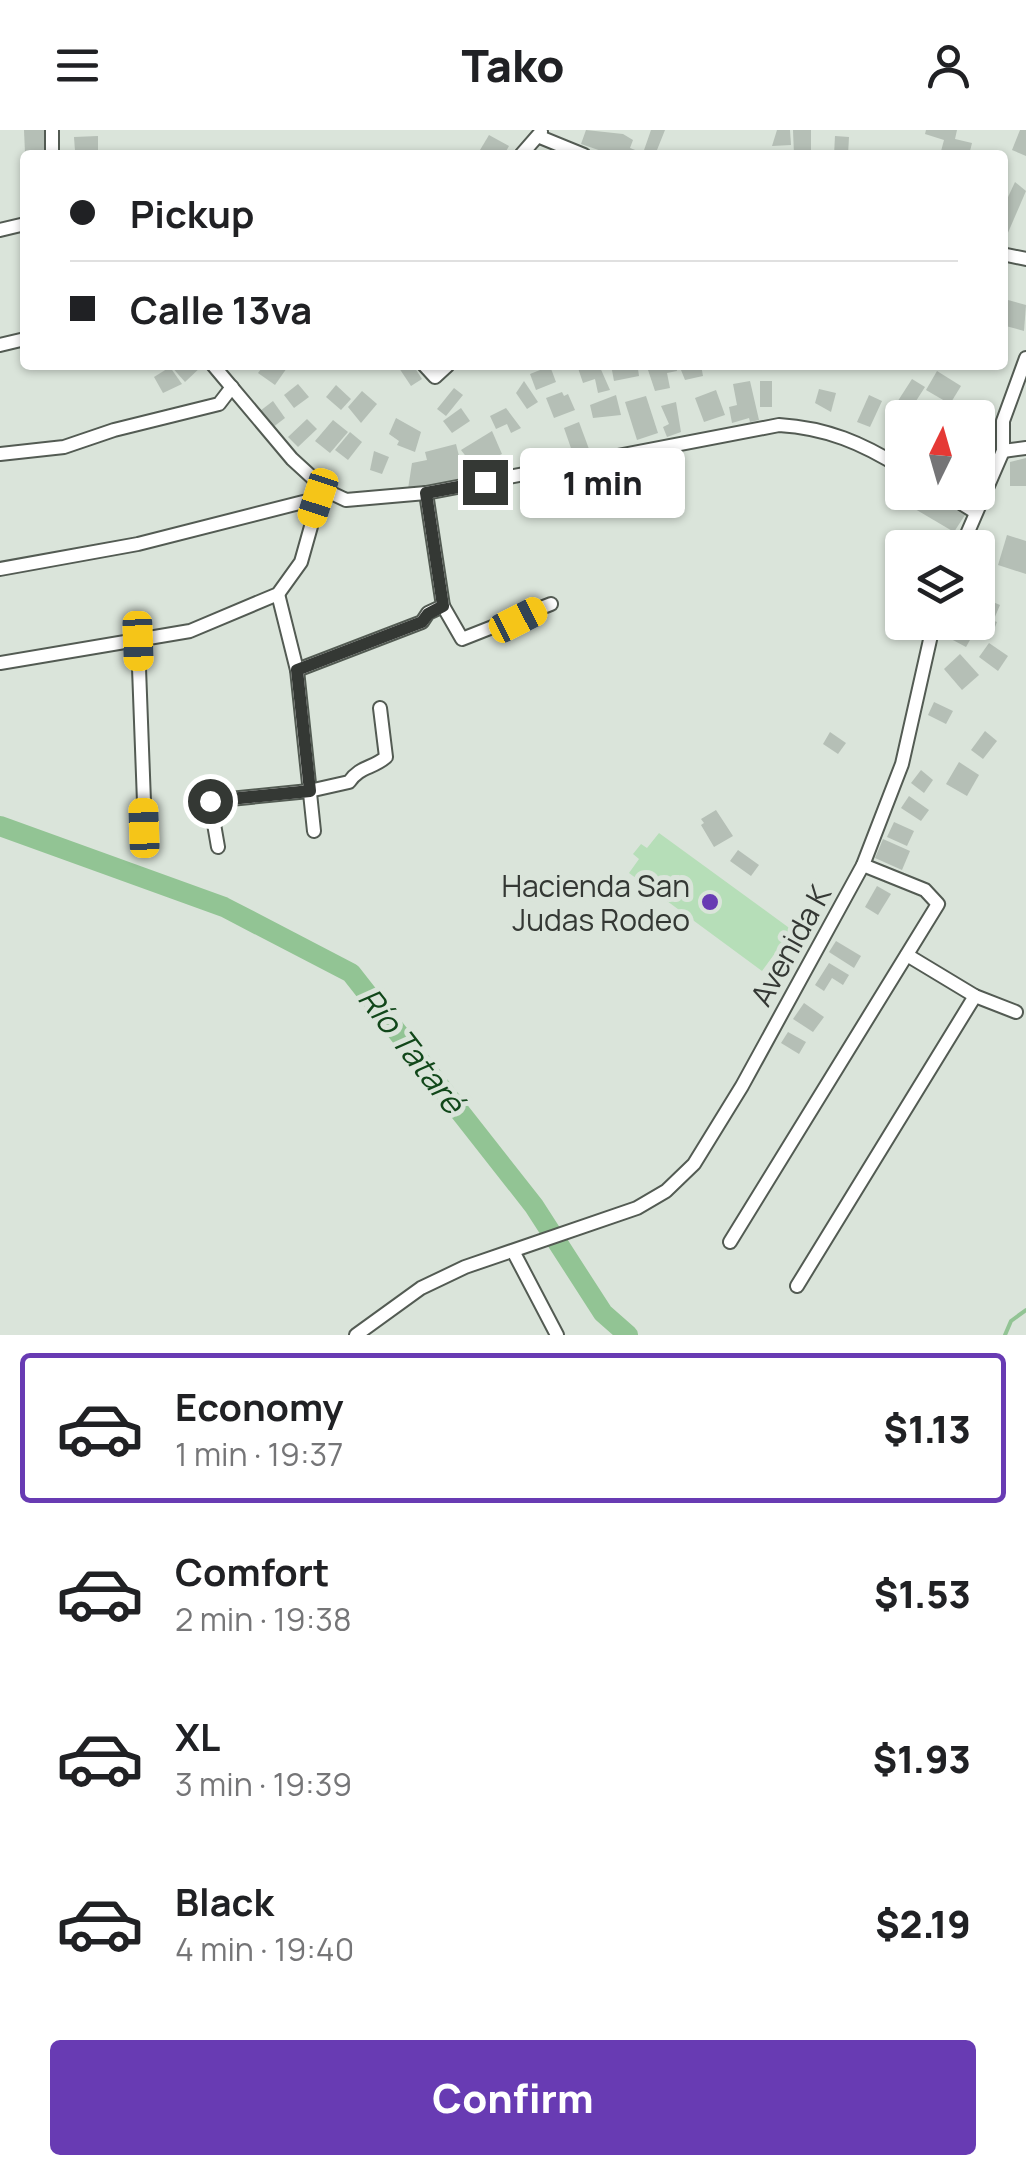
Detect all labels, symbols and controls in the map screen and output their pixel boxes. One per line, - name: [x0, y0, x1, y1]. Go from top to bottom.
- text: Tako: [461, 34, 565, 96]
- icon: menu: [50, 38, 105, 93]
- icon: person: [921, 38, 976, 93]
- text: Pickup: [130, 187, 254, 239]
- text: Calle 13va: [130, 283, 312, 335]
- north arrow: [885, 400, 995, 510]
- map controls: [885, 400, 995, 640]
- callout: 1 min: [520, 447, 685, 517]
- route end: [463, 460, 508, 505]
- text: 1 min: [562, 461, 643, 505]
- car: [294, 465, 342, 531]
- button: layers: [885, 530, 995, 640]
- car: [484, 593, 552, 647]
- car: [122, 610, 154, 672]
- route start: [188, 779, 233, 824]
- car: [128, 797, 160, 859]
- place label: Hacienda San Judas Rodeo: [501, 865, 690, 940]
- street label: Avenida K: [740, 877, 840, 1013]
- marker: Hacienda San Judas Rodeo: [699, 891, 721, 913]
- water label: Río Tataré: [349, 978, 476, 1124]
- text: Economy: [175, 1380, 344, 1432]
- icon: car: [55, 1383, 145, 1473]
- text: $1.13: [884, 1402, 971, 1454]
- text: 1 min · 19:37: [175, 1432, 343, 1476]
- text: Comfort: [175, 1545, 329, 1597]
- icon: car: [55, 1548, 145, 1638]
- text: $1.53: [874, 1567, 971, 1619]
- text: 2 min · 19:38: [175, 1597, 351, 1641]
- text: XL: [175, 1710, 220, 1762]
- icon: car: [55, 1713, 145, 1803]
- text: $1.93: [873, 1732, 971, 1784]
- text: 3 min · 19:39: [175, 1762, 352, 1806]
- text: Black: [175, 1875, 274, 1927]
- icon: car: [55, 1878, 145, 1968]
- text: $2.19: [875, 1897, 971, 1949]
- text: 4 min · 19:40: [175, 1927, 354, 1971]
- button: Confirm: [50, 2040, 976, 2155]

